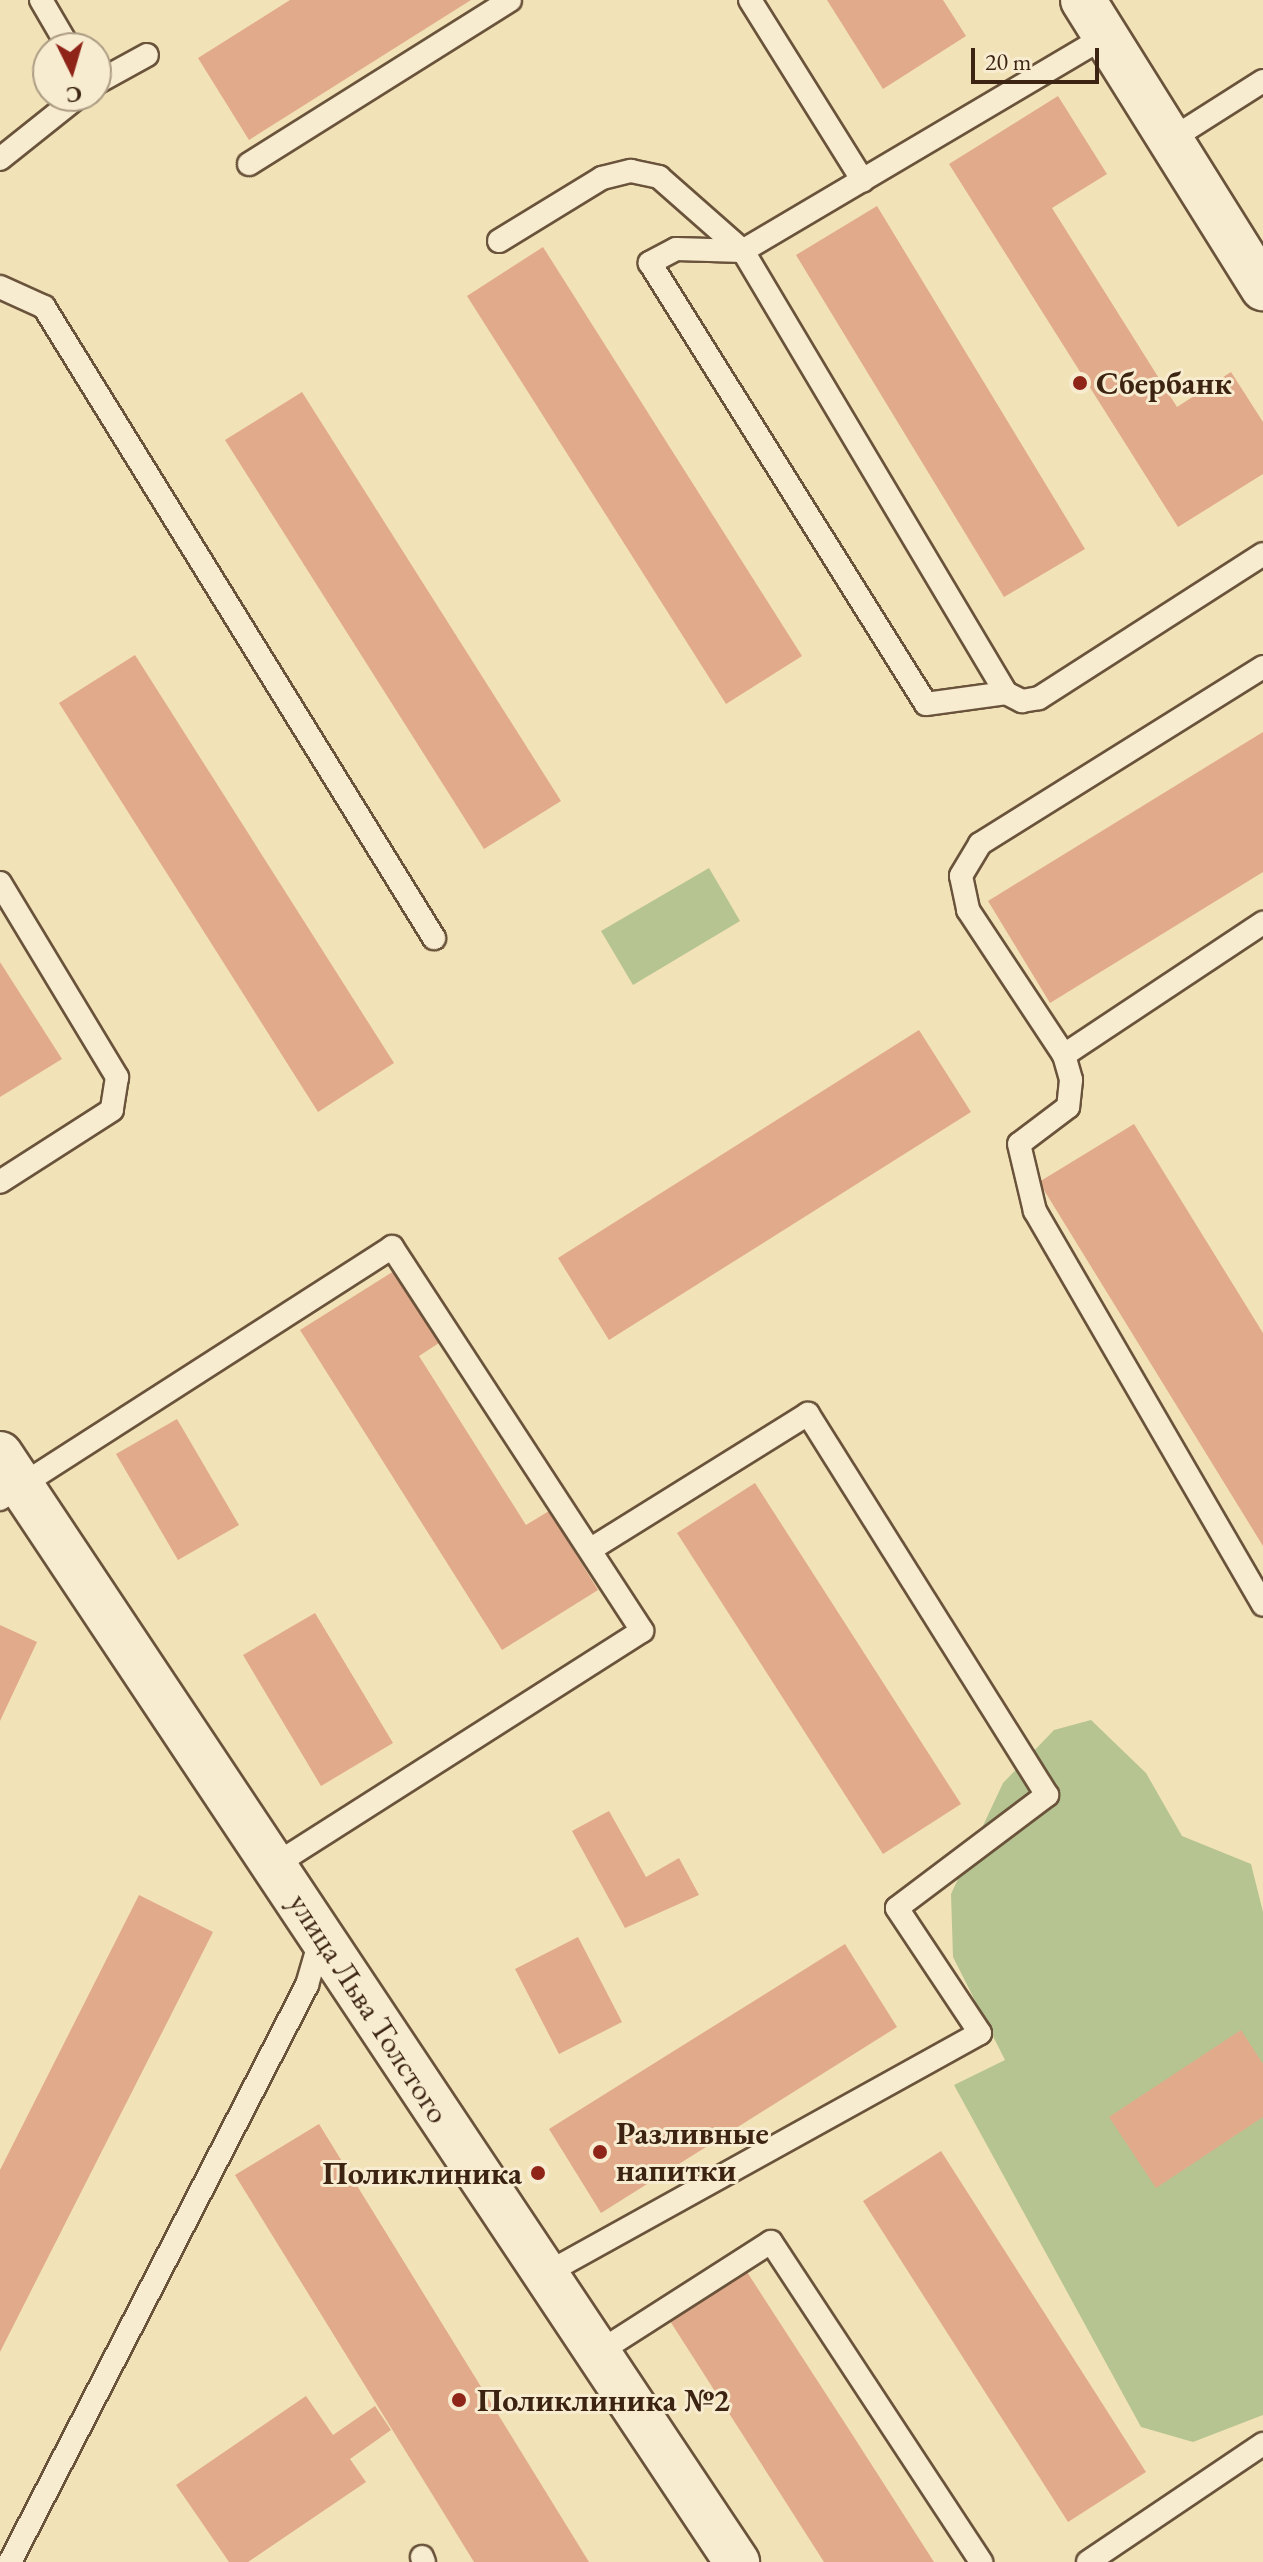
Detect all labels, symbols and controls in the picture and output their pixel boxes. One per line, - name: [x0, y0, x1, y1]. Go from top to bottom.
- north arrow: [32, 32, 112, 112]
- scale bar: [975, 32, 1103, 82]
- text: 20 m: [985, 46, 1032, 77]
- text: С: [65, 79, 83, 110]
- place label: Сбербанк: [1096, 364, 1232, 402]
- marker: Сбербанк: [1071, 374, 1089, 392]
- street label: улица Льва Толстого: [280, 1886, 458, 2130]
- place label: Разливные напитки: [616, 2115, 769, 2190]
- marker: Разливные напитки: [591, 2143, 609, 2161]
- place label: Поликлиника: [322, 2154, 522, 2192]
- marker: Поликлиника: [529, 2164, 547, 2182]
- place label: Поликлиника №2: [477, 2381, 730, 2419]
- marker: Поликлиника №2: [448, 2389, 470, 2411]

